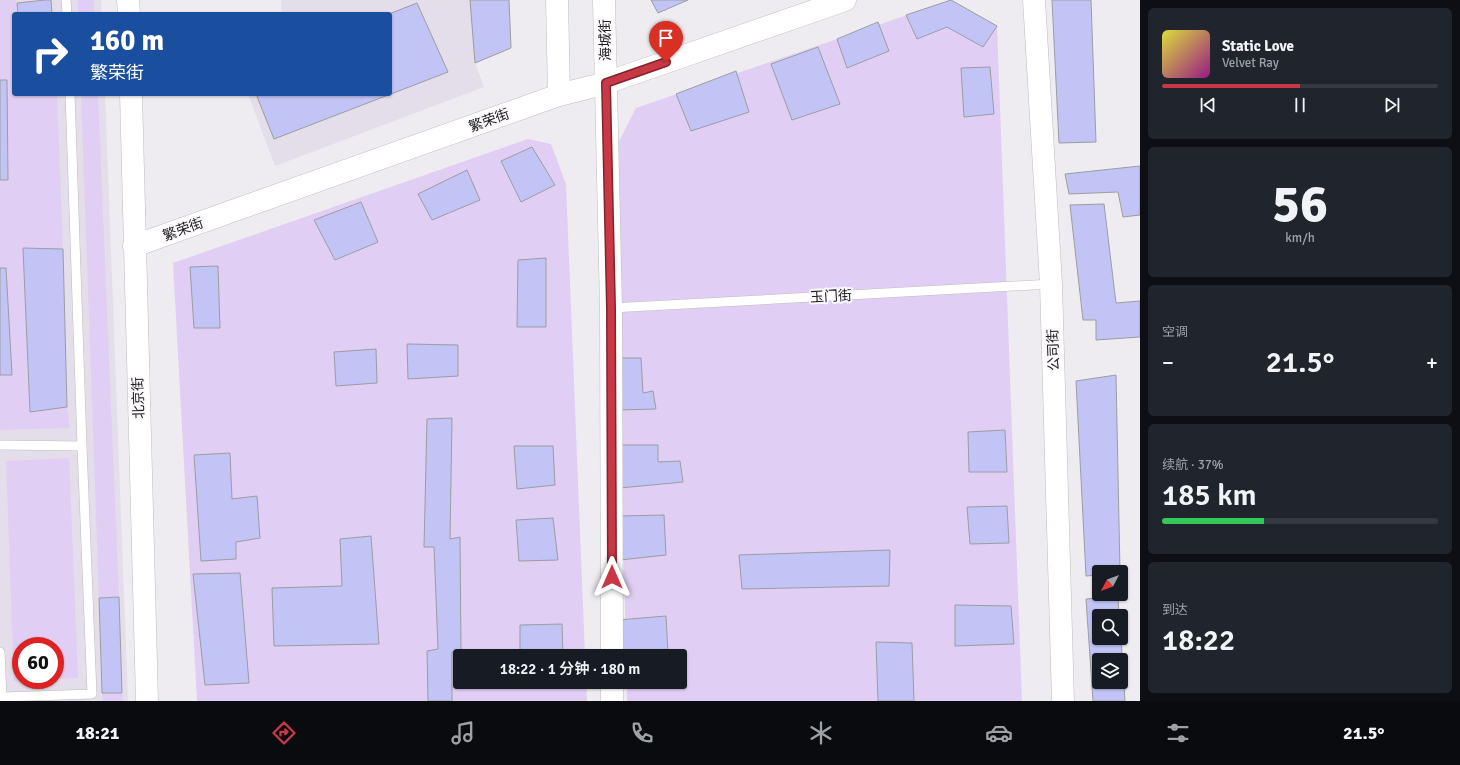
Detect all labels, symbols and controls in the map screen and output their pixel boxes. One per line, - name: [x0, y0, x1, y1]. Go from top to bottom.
- street label: 海城街: [597, 19, 614, 61]
- pin: [649, 21, 683, 62]
- text: 160 m: [90, 24, 164, 58]
- icon: arrive: [655, 27, 677, 49]
- icon: right: [24, 28, 76, 80]
- text: Static Love: [1222, 37, 1294, 55]
- text: Velvet Ray: [1222, 55, 1279, 71]
- text: 繁荣街: [90, 62, 144, 84]
- icon: previous: [1197, 94, 1219, 116]
- icon: pause: [1289, 94, 1311, 116]
- icon: next: [1381, 94, 1403, 116]
- street label: 繁荣街: [467, 105, 512, 136]
- text: 56: [1272, 172, 1328, 236]
- street label: 繁荣街: [161, 214, 206, 245]
- text: km/h: [1285, 230, 1315, 246]
- street label: 玉门街: [810, 287, 852, 306]
- text: 空调: [1162, 324, 1188, 340]
- street label: 公司街: [1044, 329, 1063, 371]
- text: 21.5°: [1266, 344, 1334, 381]
- text: −: [1162, 349, 1174, 376]
- text: +: [1426, 349, 1438, 376]
- street label: 北京街: [129, 377, 148, 419]
- text: 续航 · 37%: [1162, 457, 1224, 473]
- text: 185 km: [1162, 477, 1257, 514]
- position arrow: [591, 556, 633, 598]
- north arrow: [1092, 565, 1128, 601]
- map controls: [1092, 565, 1128, 689]
- text: 到达: [1162, 602, 1188, 618]
- button: search: [1092, 609, 1128, 645]
- text: 18:22: [1162, 622, 1235, 659]
- speed limit sign: 60: [12, 637, 64, 689]
- button: layers: [1092, 653, 1128, 689]
- text: 18:22 · 1 分钟 · 180 m: [500, 660, 640, 678]
- icon: directions: [270, 719, 298, 747]
- icon: music: [449, 719, 477, 747]
- icon: phone: [628, 719, 656, 747]
- icon: climate: [807, 719, 835, 747]
- icon: car: [985, 719, 1013, 747]
- icon: filters: [1164, 719, 1192, 747]
- text: 18:21: [75, 722, 120, 744]
- text: 21.5°: [1343, 722, 1385, 744]

